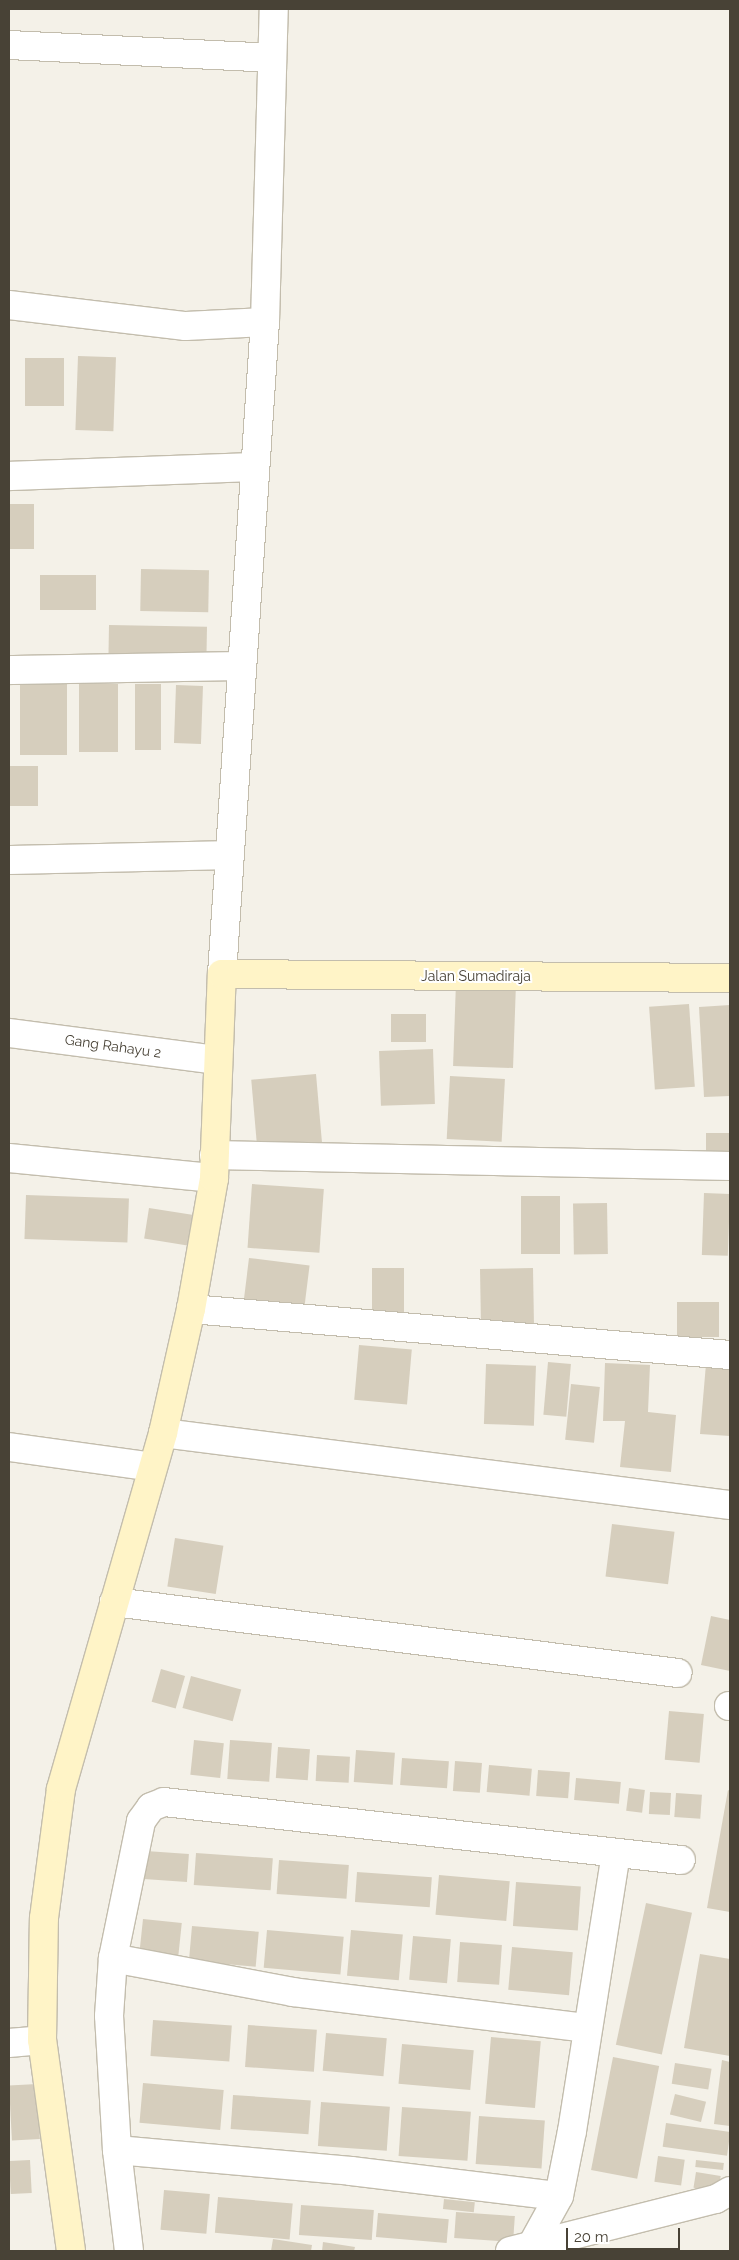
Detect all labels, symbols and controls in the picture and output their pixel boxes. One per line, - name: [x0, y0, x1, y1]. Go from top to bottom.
- street label: Jalan Sumadiraja: [421, 968, 531, 984]
- street label: Gang Rahayu 2: [64, 1031, 162, 1061]
- scale bar: [569, 2218, 683, 2250]
- text: 20 m: [574, 2228, 609, 2246]

